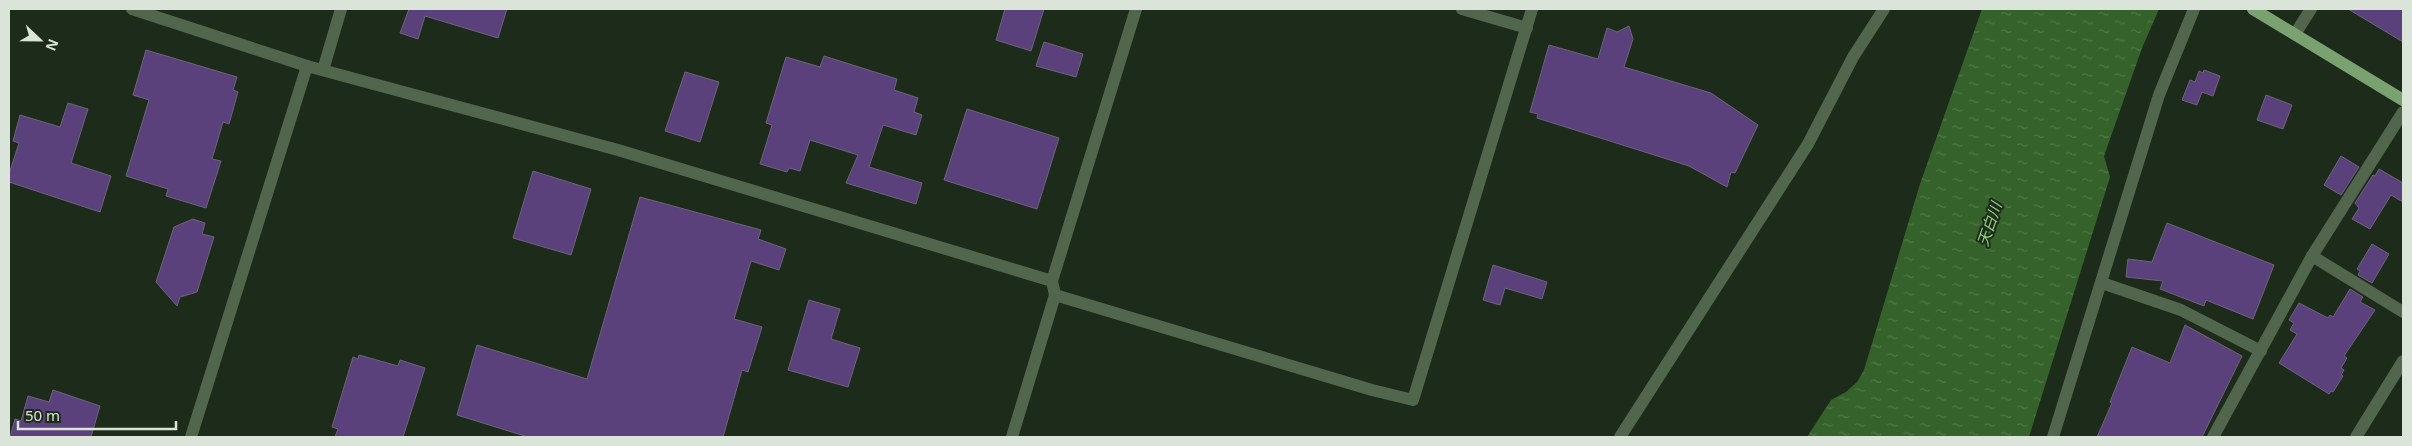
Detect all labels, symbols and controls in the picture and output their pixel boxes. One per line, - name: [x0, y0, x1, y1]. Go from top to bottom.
- north arrow: [15, 15, 65, 65]
- text: N: [42, 36, 63, 54]
- water label: 天白川: [1972, 198, 2006, 249]
- scale bar: [18, 398, 175, 430]
- text: 50 m: [25, 405, 60, 425]

